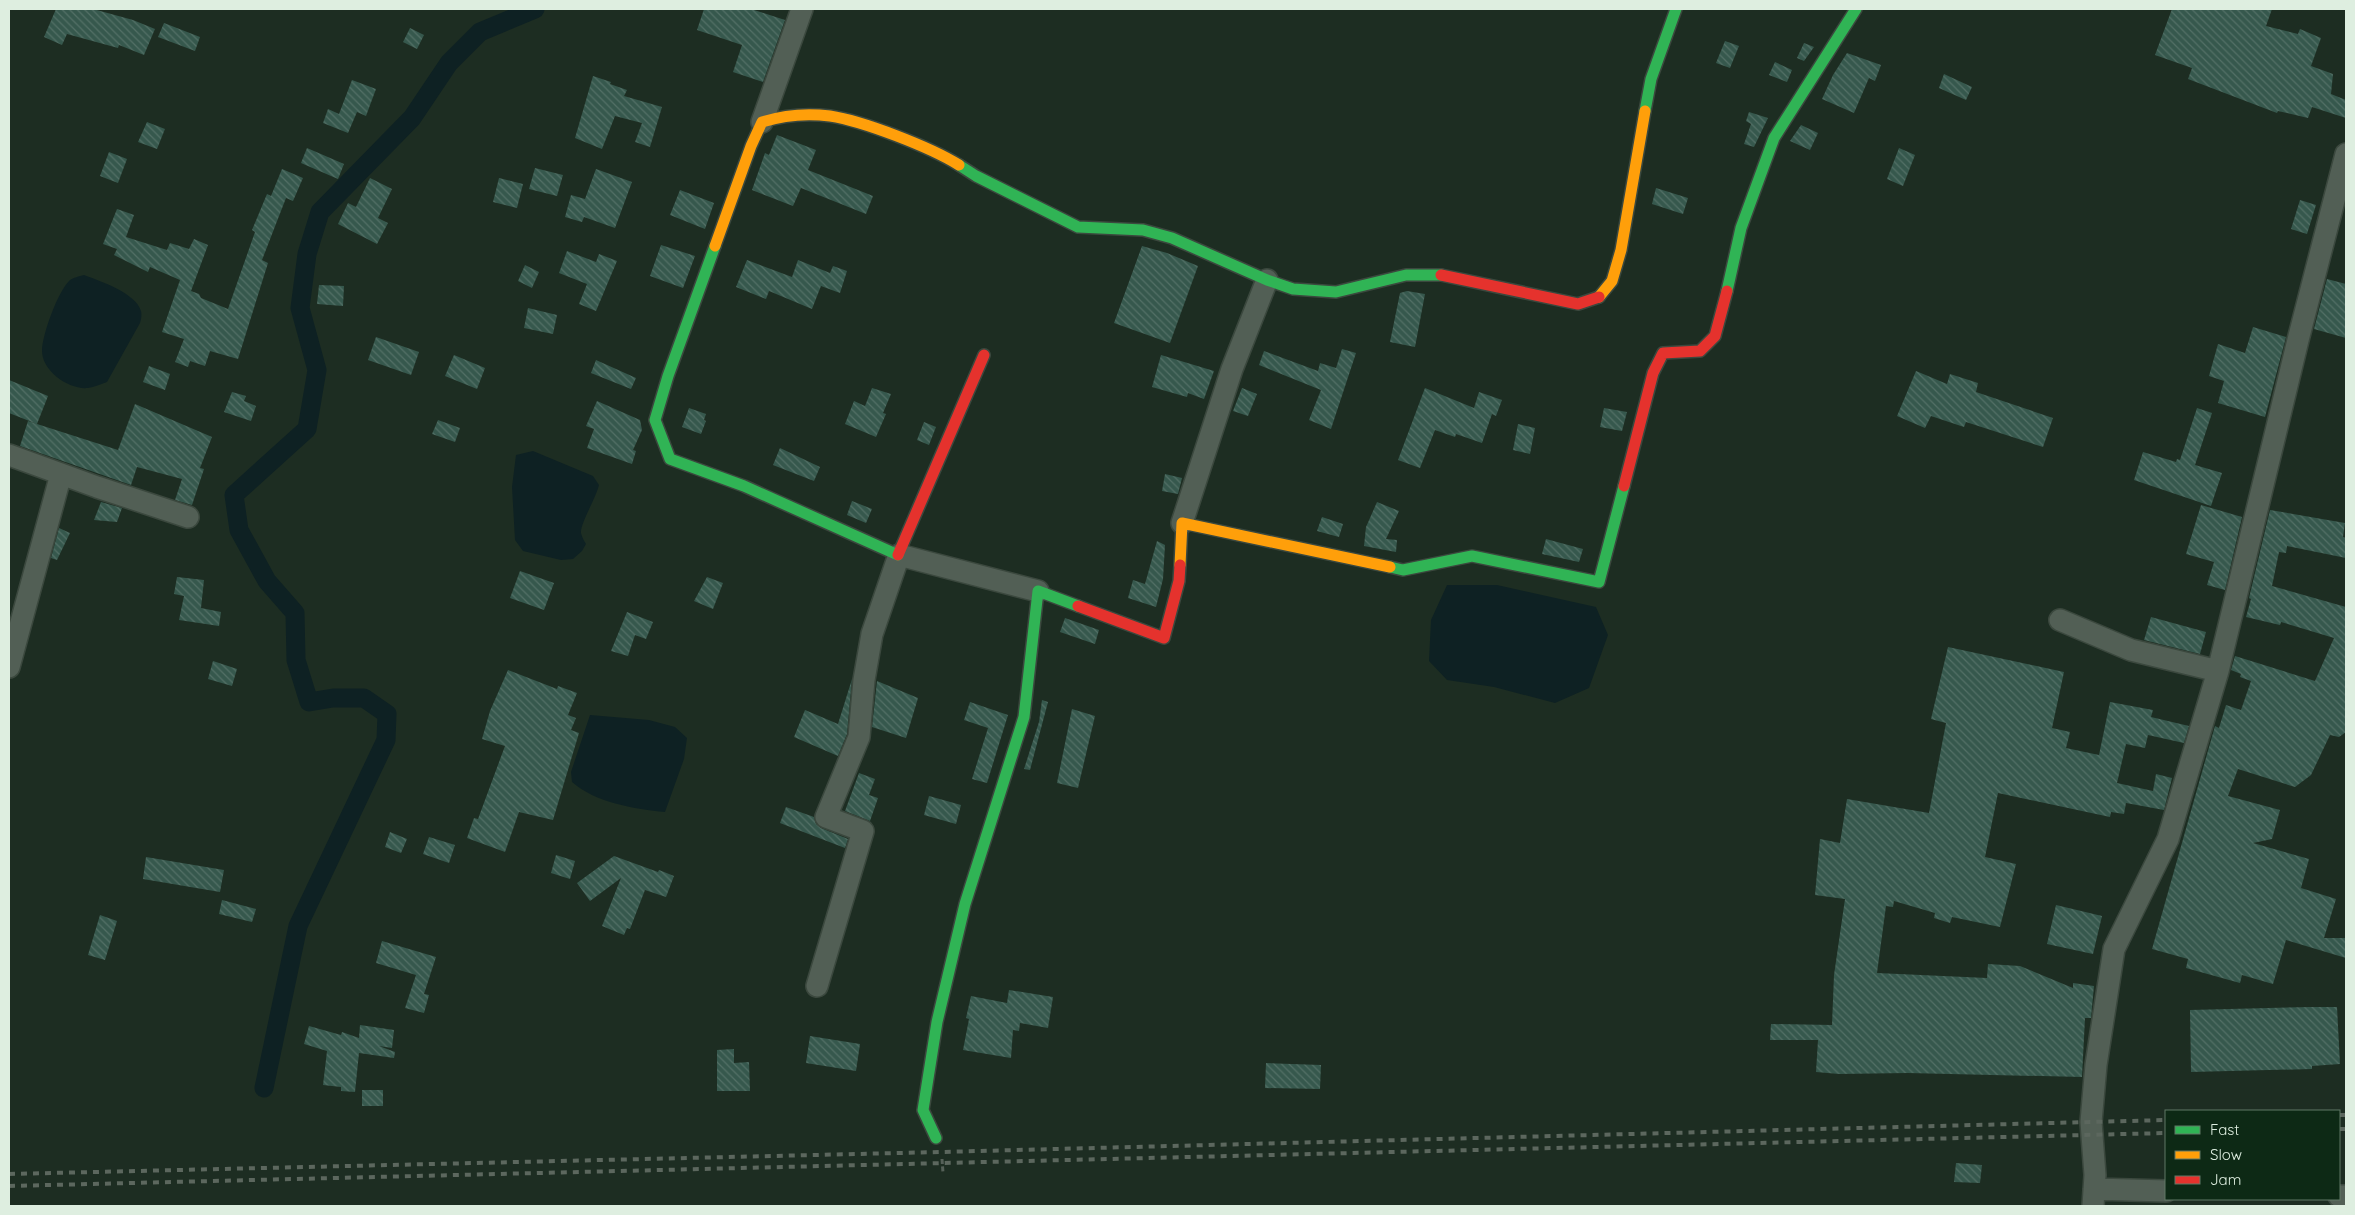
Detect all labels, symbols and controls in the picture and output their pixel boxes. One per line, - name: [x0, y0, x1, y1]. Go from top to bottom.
- legend: [2165, 1110, 2340, 1200]
- text: Fast: [2210, 1120, 2239, 1139]
- text: Slow: [2210, 1145, 2242, 1164]
- text: Jam: [2210, 1170, 2241, 1189]

